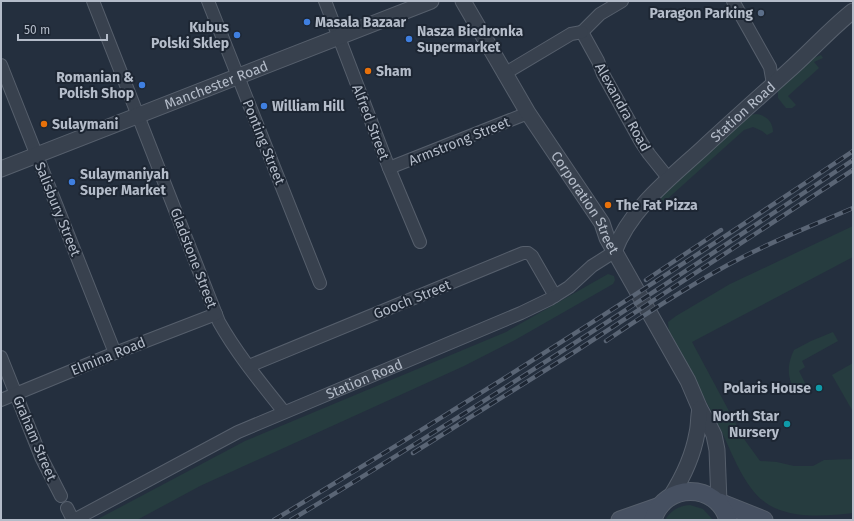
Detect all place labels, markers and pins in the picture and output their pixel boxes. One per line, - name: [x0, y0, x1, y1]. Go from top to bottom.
- place label: Paragon Parking: [650, 5, 753, 22]
- marker: Paragon Parking: [756, 8, 766, 18]
- place label: Masala Bazaar: [315, 14, 407, 31]
- marker: Masala Bazaar: [302, 17, 312, 27]
- place label: Kubus Polski Sklep: [151, 19, 229, 52]
- place label: Nasza Biedronka Supermarket: [417, 23, 523, 56]
- marker: Kubus Polski Sklep: [232, 30, 242, 40]
- marker: Nasza Biedronka Supermarket: [404, 34, 414, 44]
- place label: Sham: [376, 63, 412, 80]
- marker: Sham: [363, 66, 373, 76]
- place label: Romanian & Polish Shop: [56, 69, 134, 102]
- marker: Romanian & Polish Shop: [137, 80, 147, 90]
- place label: William Hill: [272, 98, 345, 115]
- marker: William Hill: [259, 101, 269, 111]
- place label: Sulaymani: [52, 116, 118, 133]
- marker: Sulaymani: [39, 119, 49, 129]
- place label: Sulaymaniyah Super Market: [80, 166, 169, 199]
- marker: Sulaymaniyah Super Market: [67, 177, 77, 187]
- place label: The Fat Pizza: [616, 197, 698, 214]
- marker: The Fat Pizza: [603, 200, 613, 210]
- place label: Polaris House: [723, 380, 811, 397]
- marker: Polaris House: [814, 383, 824, 393]
- place label: North Star Nursery: [713, 408, 780, 441]
- marker: North Star Nursery: [782, 419, 792, 429]

